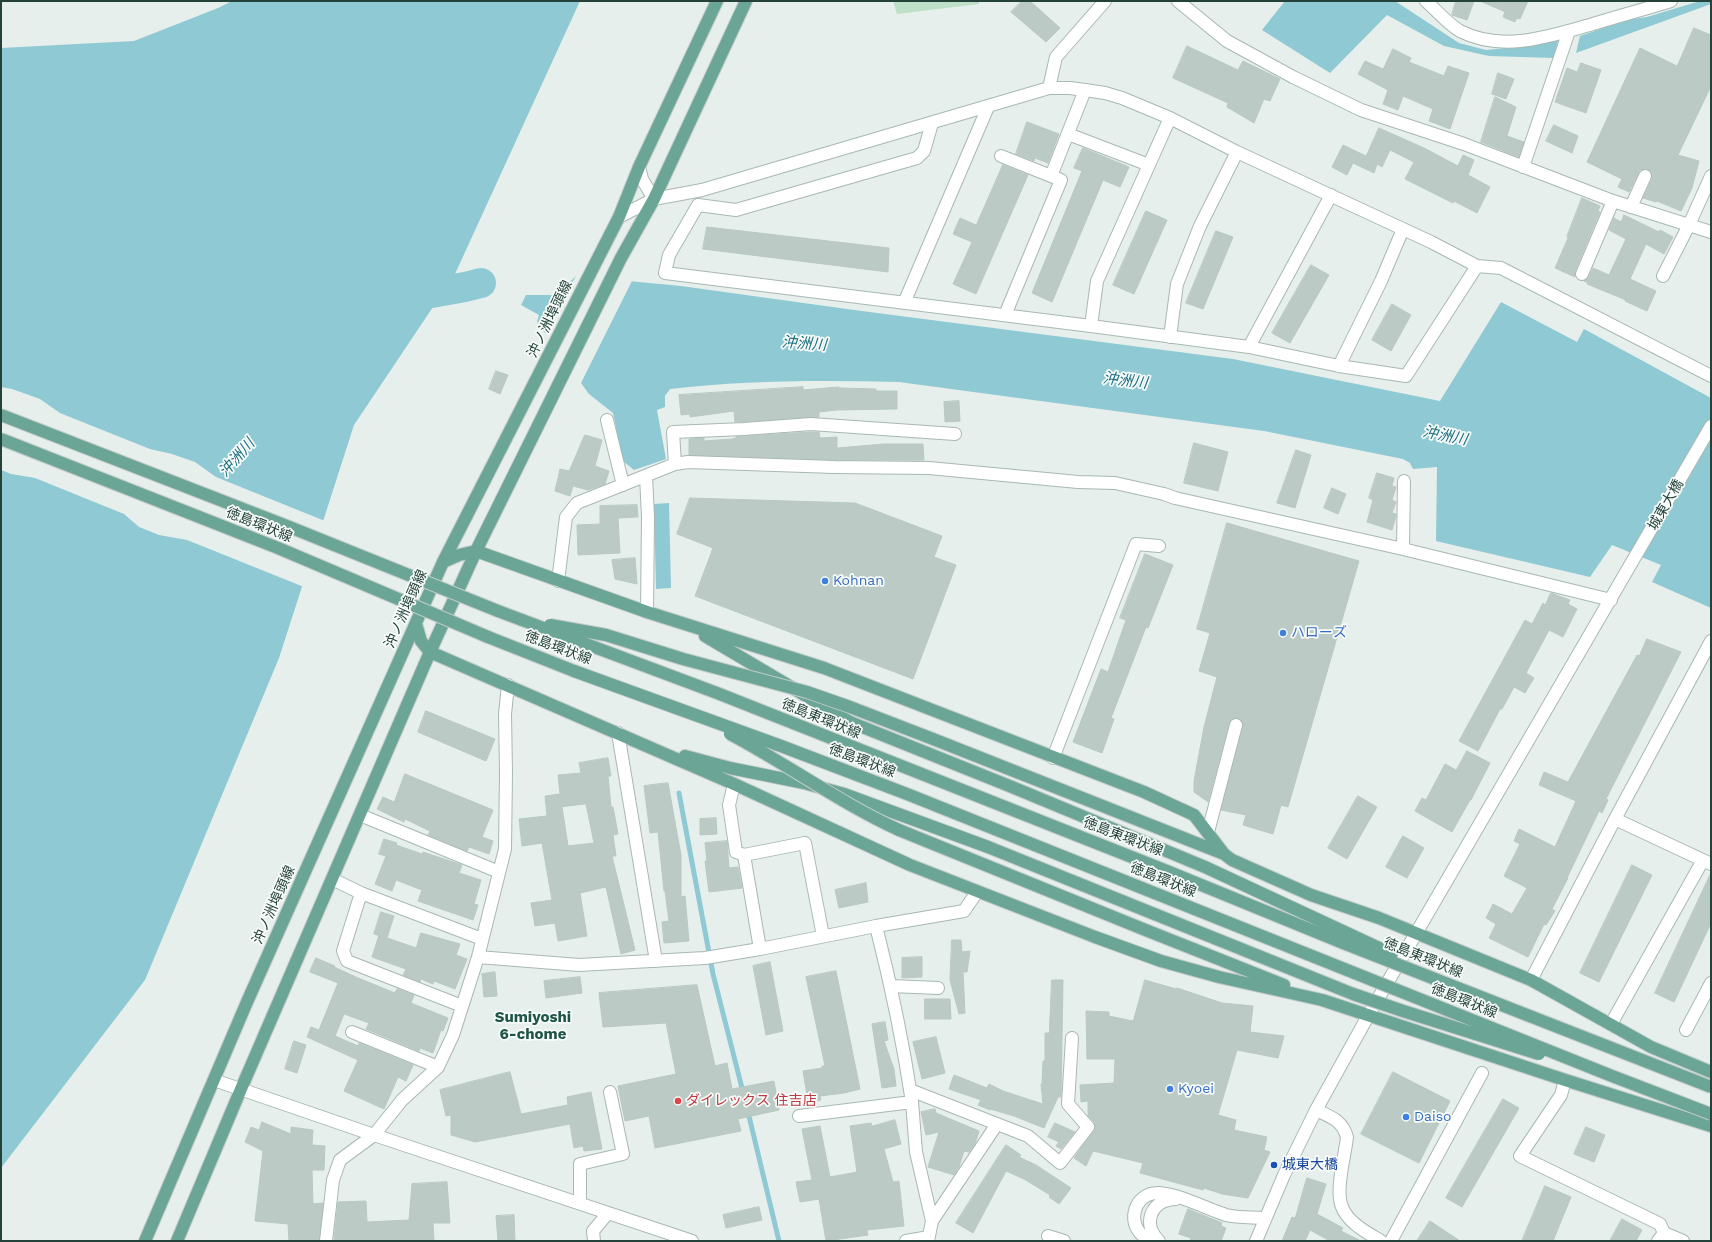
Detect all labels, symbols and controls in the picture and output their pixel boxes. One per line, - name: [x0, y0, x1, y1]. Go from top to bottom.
- street label: 沖ノ洲埠頭線: [524, 278, 576, 360]
- water label: 沖洲川: [781, 333, 827, 355]
- water label: 沖洲川: [1102, 369, 1148, 393]
- water label: 沖洲川: [1421, 423, 1469, 449]
- water label: 沖洲川: [215, 435, 259, 481]
- street label: 城東大橋: [1645, 477, 1687, 533]
- street label: 徳島環状線: [223, 504, 295, 546]
- street label: 沖ノ洲埠頭線: [381, 567, 431, 651]
- place label: Kohnan: [833, 573, 884, 589]
- marker: Kohnan: [820, 576, 830, 586]
- place label: ハローズ: [1291, 625, 1347, 641]
- street label: 徳島環状線: [522, 628, 594, 668]
- marker: ハローズ: [1278, 628, 1288, 638]
- street label: 徳島東環状線: [779, 695, 863, 743]
- street label: 徳島環状線: [826, 741, 898, 781]
- street label: 徳島東環状線: [1081, 814, 1165, 860]
- street label: 徳島環状線: [1127, 859, 1199, 901]
- street label: 沖ノ洲埠頭線: [249, 863, 299, 947]
- street label: 徳島東環状線: [1381, 934, 1465, 982]
- street label: 徳島環状線: [1428, 980, 1500, 1022]
- district label: Sumiyoshi 6-chome: [495, 1009, 571, 1044]
- place label: Kyoei: [1178, 1081, 1214, 1097]
- marker: Kyoei: [1165, 1084, 1175, 1094]
- place label: ダイレックス 住吉店: [686, 1093, 817, 1109]
- marker: ダイレックス 住吉店: [673, 1096, 683, 1106]
- place label: Daiso: [1414, 1109, 1452, 1125]
- marker: Daiso: [1401, 1112, 1411, 1122]
- place label: 城東大橋: [1282, 1157, 1338, 1173]
- marker: 城東大橋: [1269, 1160, 1279, 1170]

